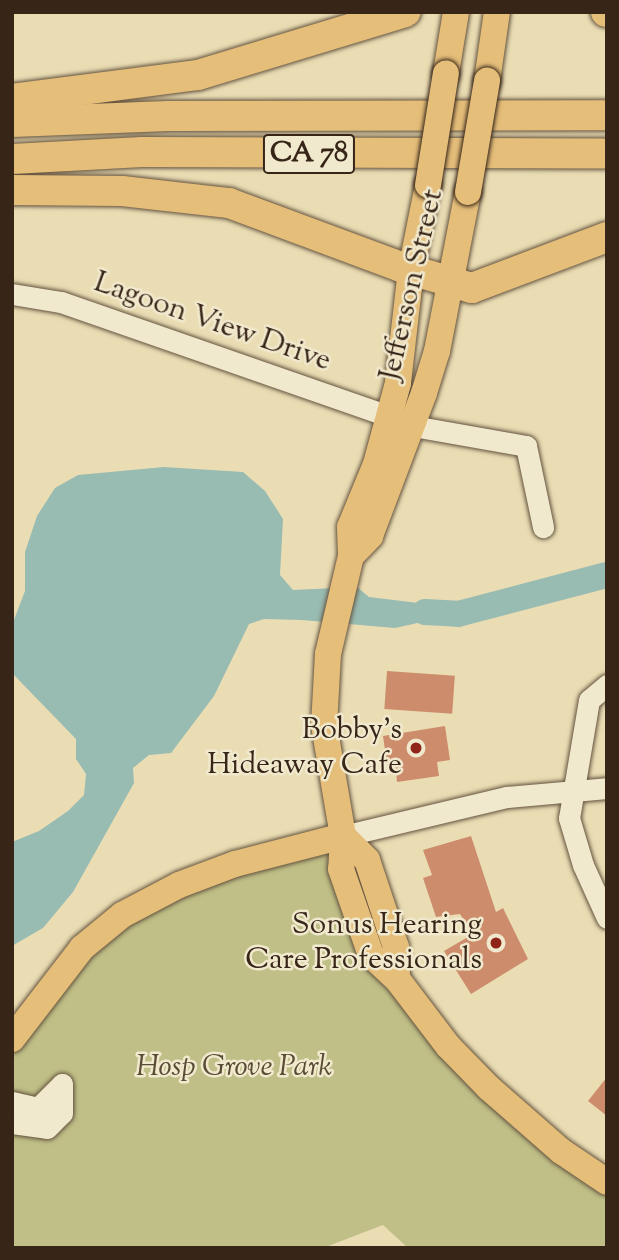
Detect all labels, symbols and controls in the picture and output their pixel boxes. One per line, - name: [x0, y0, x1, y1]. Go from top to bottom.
- road number: CA 78: [262, 130, 356, 178]
- street label: Jefferson Street: [373, 186, 453, 384]
- street label: Lagoon View Drive: [89, 266, 335, 380]
- place label: Bobby's Hideaway Cafe: [207, 713, 402, 784]
- marker: Bobby's Hideaway Cafe: [408, 740, 424, 756]
- place label: Sonus Hearing Care Professionals: [245, 908, 482, 978]
- marker: Sonus Hearing Care Professionals: [488, 935, 504, 951]
- park label: Hosp Grove Park: [136, 1050, 332, 1086]

